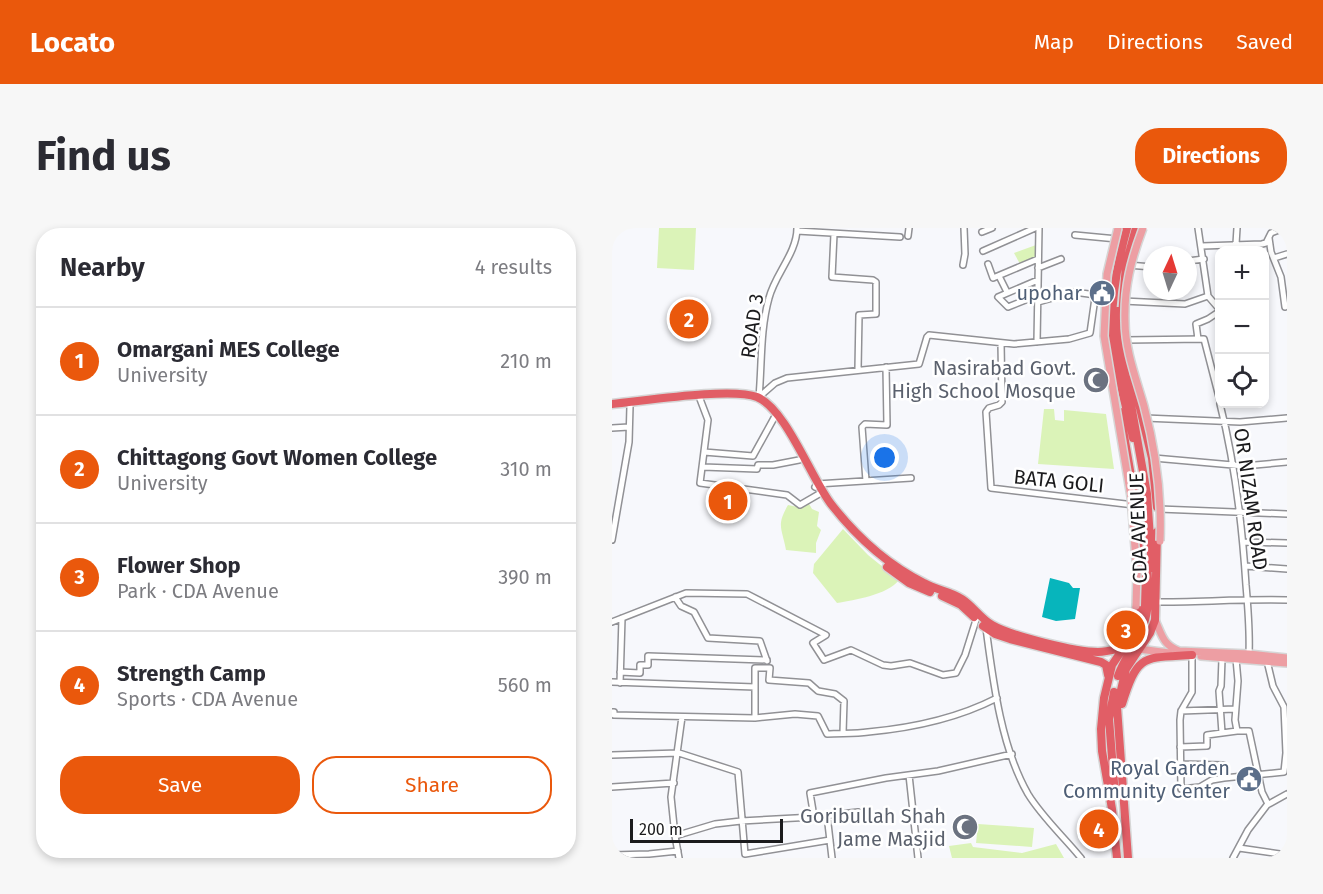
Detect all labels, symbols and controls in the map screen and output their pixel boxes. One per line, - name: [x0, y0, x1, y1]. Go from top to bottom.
- text: Locato: [30, 26, 115, 59]
- text: Map: [1034, 29, 1074, 55]
- text: Directions: [1107, 29, 1203, 55]
- text: Saved: [1236, 29, 1293, 55]
- button: Directions: [1135, 128, 1287, 184]
- text: Find us: [36, 131, 171, 181]
- north arrow: [1143, 246, 1197, 300]
- map controls: [1215, 246, 1269, 408]
- button: +: [1215, 246, 1269, 300]
- text: Nearby: [60, 252, 145, 283]
- text: 4 results: [475, 255, 552, 279]
- public building icon: upohar: [1087, 278, 1117, 308]
- place label: upohar: [1016, 281, 1082, 305]
- street label: ROAD 3: [736, 292, 768, 360]
- pin: 2: [670, 296, 709, 341]
- button: −: [1215, 300, 1269, 354]
- text: Omargani MES College: [117, 336, 340, 363]
- text: 1: [75, 349, 84, 373]
- text: 210 m: [500, 349, 552, 373]
- button: locate: [1215, 354, 1269, 408]
- place label: Nasirabad Govt. High School Mosque: [892, 356, 1076, 403]
- text: University: [117, 363, 208, 387]
- mosque icon: Nasirabad Govt. High School Mosque: [1081, 365, 1111, 395]
- street label: OR NIZAM ROAD: [1229, 426, 1273, 572]
- your location: [870, 443, 899, 472]
- text: Chittagong Govt Women College: [117, 444, 437, 471]
- text: 2: [74, 457, 85, 481]
- text: 310 m: [500, 457, 552, 481]
- street label: BATA GOLI: [1013, 464, 1105, 498]
- text: University: [117, 471, 208, 495]
- street label: CDA AVENUE: [1124, 472, 1152, 584]
- pin: 1: [708, 478, 748, 524]
- text: Flower Shop: [117, 552, 241, 579]
- text: 3: [74, 565, 85, 589]
- text: 390 m: [498, 565, 552, 589]
- text: Park · CDA Avenue: [117, 579, 279, 603]
- pin: 3: [1106, 608, 1146, 652]
- text: Strength Camp: [117, 660, 266, 687]
- text: 4: [74, 673, 85, 697]
- text: 560 m: [498, 673, 552, 697]
- text: Sports · CDA Avenue: [117, 687, 298, 711]
- button: Save: [60, 756, 300, 814]
- button: Share: [312, 756, 552, 814]
- place label: Royal Garden Community Center: [1063, 756, 1230, 803]
- public building icon: Royal Garden Community Center: [1234, 764, 1264, 794]
- place label: Goribullah Shah Jame Masjid: [800, 804, 946, 851]
- pin: 4: [1080, 806, 1118, 852]
- mosque icon: Goribullah Shah Jame Masjid: [950, 812, 980, 842]
- scale bar: [630, 816, 783, 844]
- text: 200 m: [639, 820, 683, 839]

